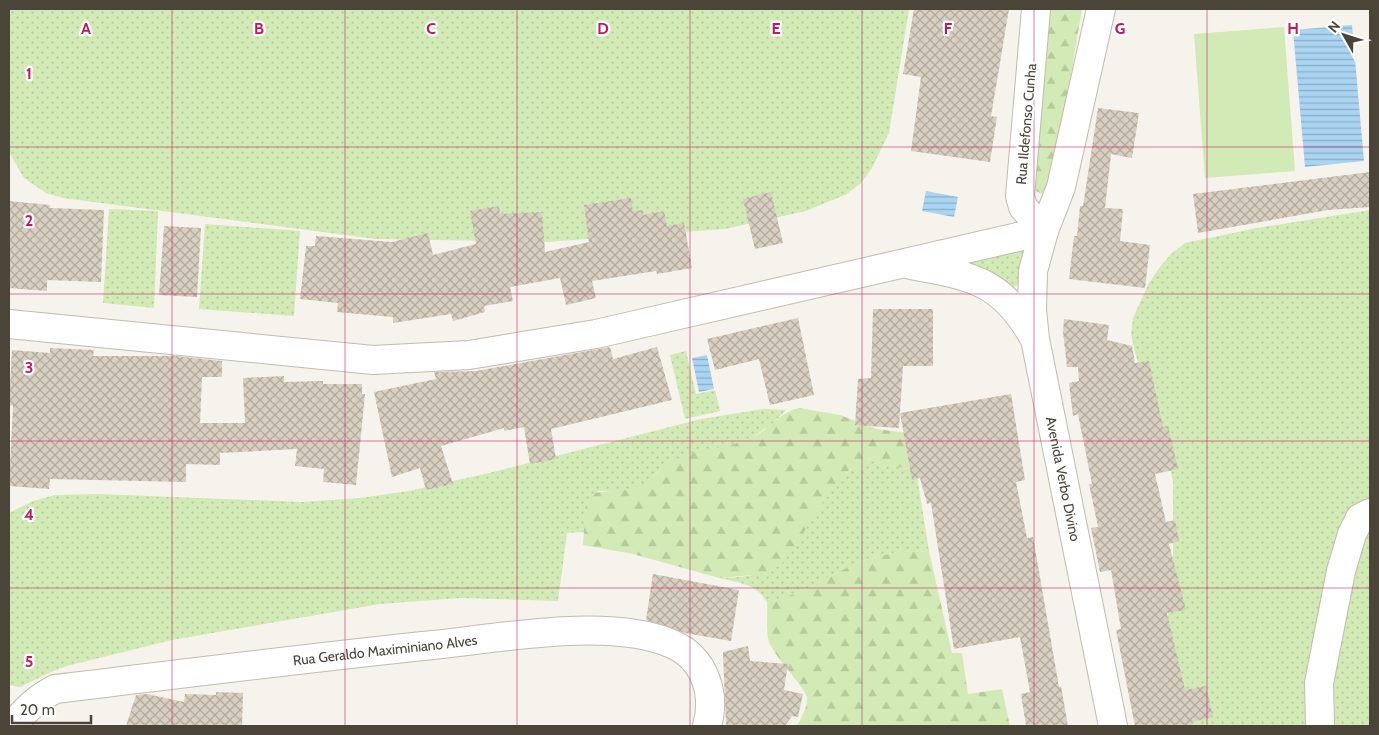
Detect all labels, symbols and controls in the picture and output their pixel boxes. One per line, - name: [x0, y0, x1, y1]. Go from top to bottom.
- north arrow: [1319, 10, 1369, 60]
- text: N: [1324, 17, 1344, 36]
- text: A: [81, 19, 91, 38]
- text: B: [254, 19, 264, 38]
- text: C: [426, 19, 436, 38]
- text: D: [597, 19, 609, 38]
- text: E: [771, 19, 781, 38]
- text: F: [944, 19, 953, 38]
- text: G: [1115, 19, 1125, 38]
- text: H: [1287, 19, 1299, 38]
- street label: Rua Ildefonso Cunha: [1012, 62, 1040, 185]
- text: 1: [26, 64, 32, 83]
- text: 2: [25, 211, 33, 230]
- text: 3: [25, 358, 33, 377]
- street label: Avenida Verbo Divino: [1042, 415, 1085, 543]
- text: 4: [24, 505, 34, 524]
- street label: Rua Geraldo Maximiniano Alves: [292, 631, 478, 669]
- text: 5: [25, 652, 33, 671]
- scale bar: [12, 692, 91, 724]
- text: 20 m: [20, 701, 55, 719]

